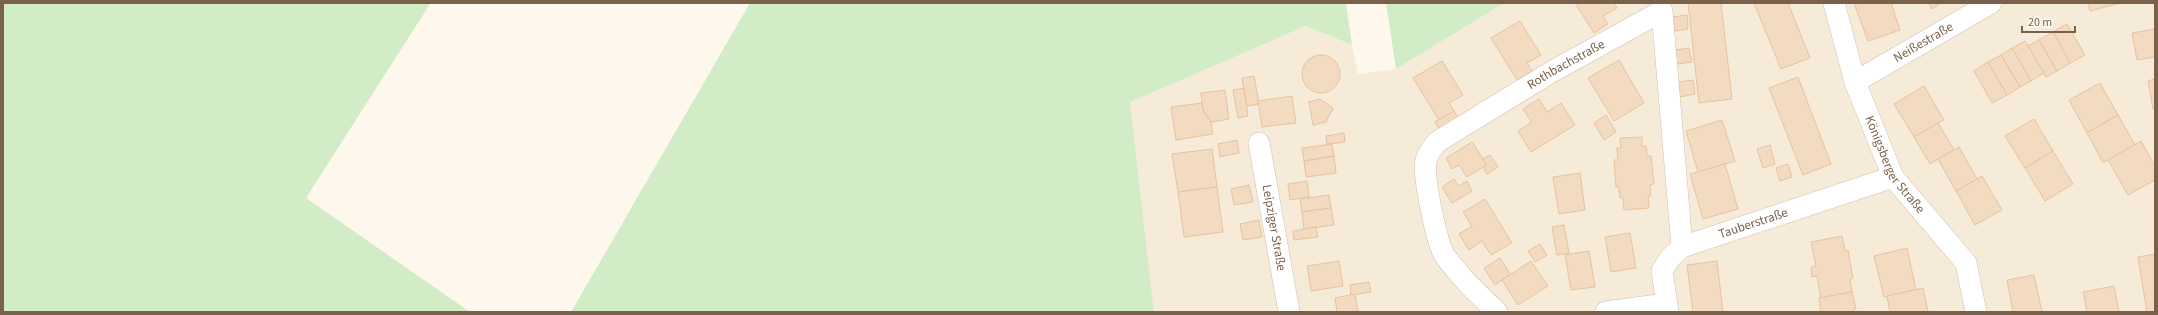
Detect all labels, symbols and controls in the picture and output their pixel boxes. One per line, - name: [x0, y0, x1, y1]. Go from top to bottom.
- scale bar: [2022, 8, 2075, 34]
- text: 20 m: [2028, 14, 2052, 31]
- street label: Neißestraße: [1890, 18, 1957, 67]
- street label: Rothbachstraße: [1524, 35, 1608, 94]
- street label: Königsberger Straße: [1860, 113, 1929, 217]
- street label: Leipziger Straße: [1258, 183, 1291, 272]
- street label: Tauberstraße: [1716, 203, 1790, 243]

